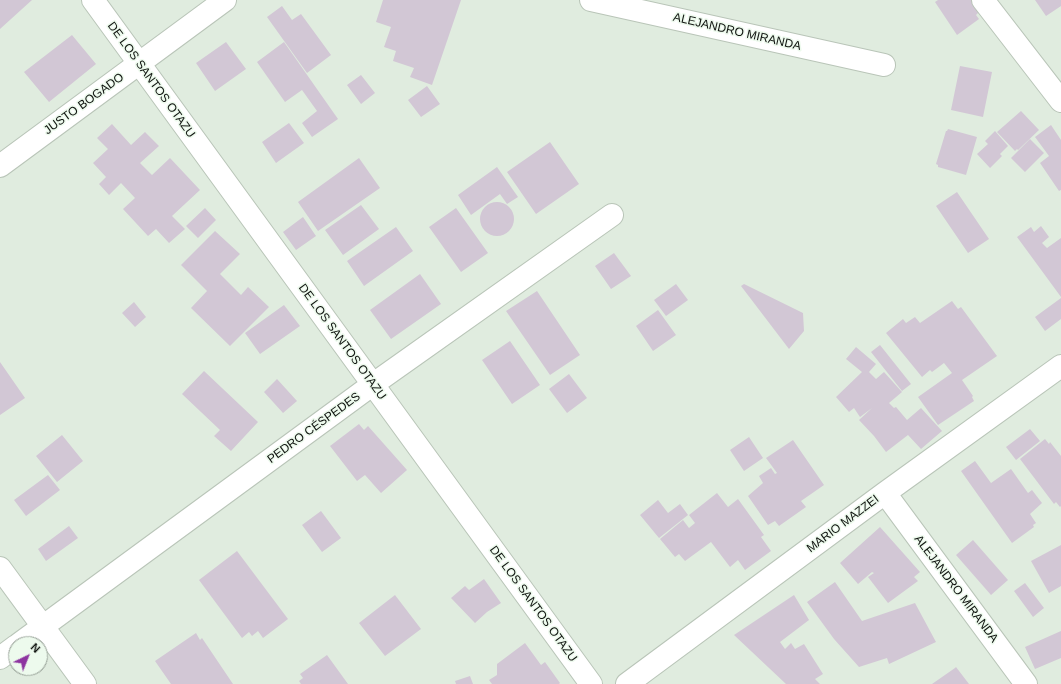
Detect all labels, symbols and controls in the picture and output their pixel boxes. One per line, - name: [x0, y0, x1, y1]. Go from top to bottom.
- street label: ALEJANDRO MIRANDA: [672, 10, 802, 54]
- street label: DE LOS SANTOS OTAZU: [104, 19, 198, 141]
- street label: JUSTO BOGADO: [41, 70, 127, 138]
- street label: DE LOS SANTOS OTAZU: [295, 281, 389, 403]
- street label: PEDRO CÉSPEDES: [265, 389, 363, 467]
- street label: MARIO MAZZEI: [804, 492, 882, 556]
- street label: ALEJANDRO MIRANDA: [911, 532, 1001, 646]
- street label: DE LOS SANTOS OTAZU: [486, 543, 580, 665]
- north arrow: [8, 636, 48, 676]
- text: N: [28, 641, 42, 655]

